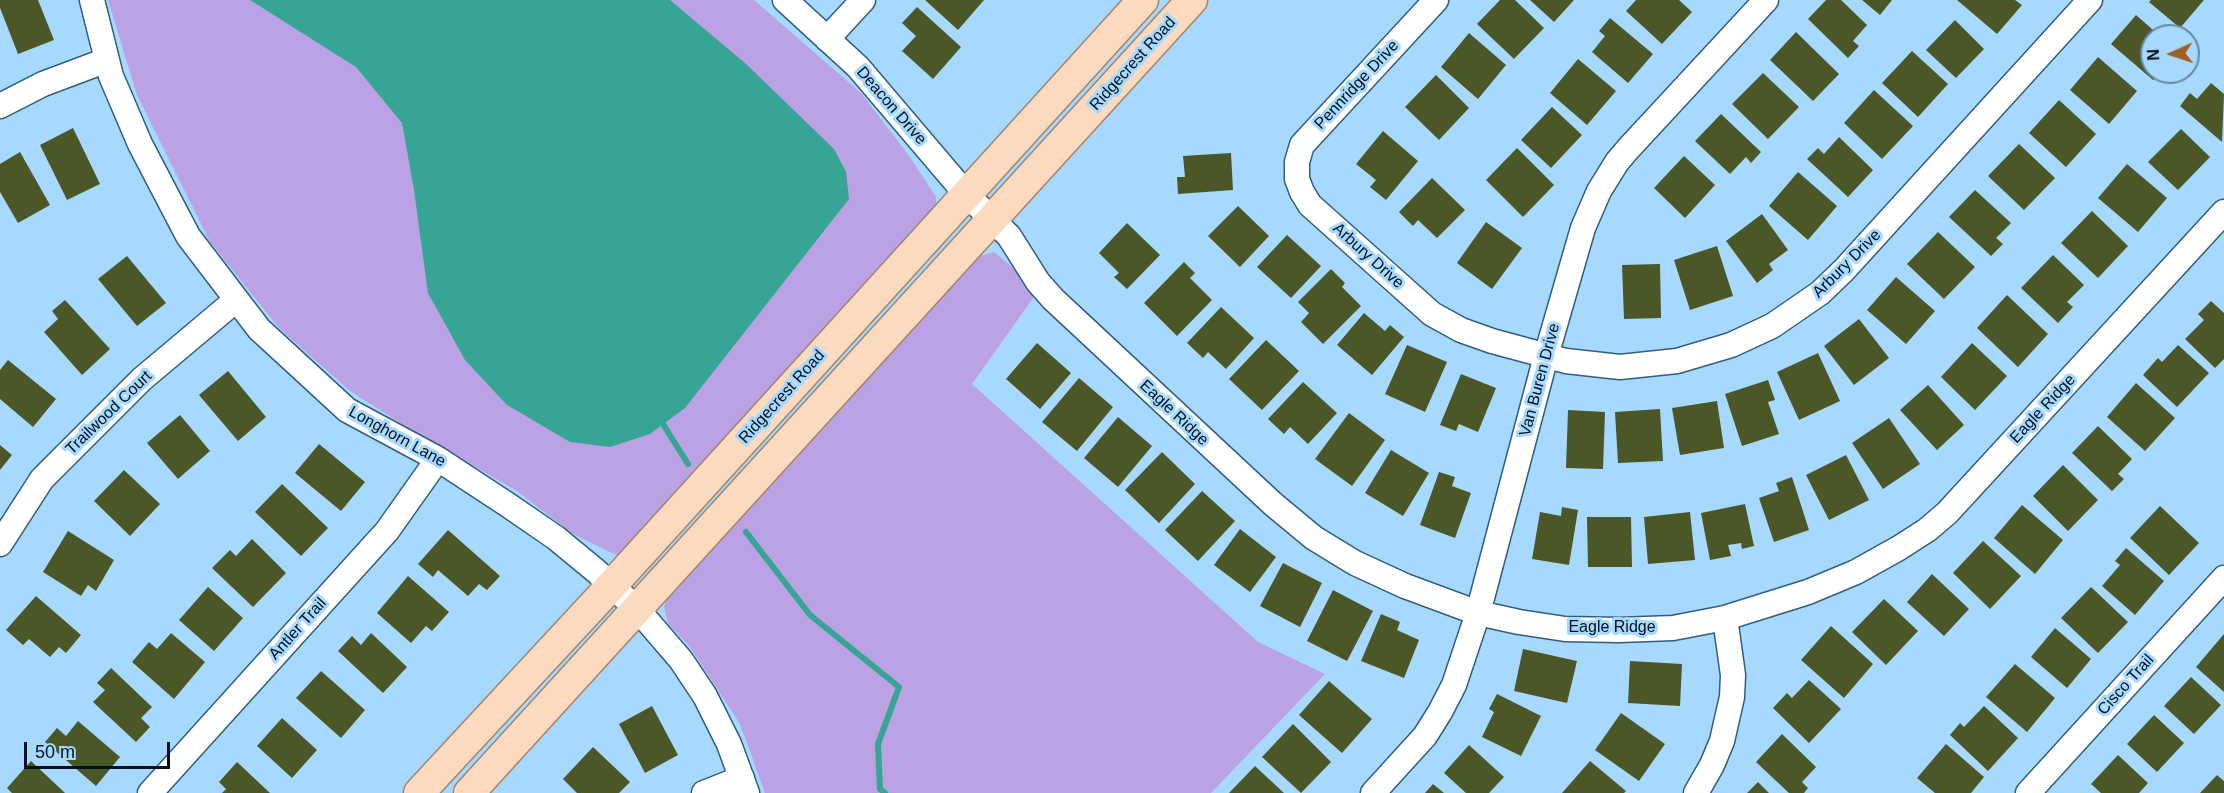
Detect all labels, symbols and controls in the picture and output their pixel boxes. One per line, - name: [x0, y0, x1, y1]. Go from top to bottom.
- street label: Ridgecrest Road: [1086, 13, 1180, 115]
- north arrow: [2140, 24, 2200, 84]
- street label: Pennridge Drive: [1311, 36, 1403, 134]
- text: N: [2145, 49, 2162, 61]
- street label: Deacon Drive: [852, 63, 930, 149]
- street label: Arbury Drive: [1329, 219, 1407, 293]
- street label: Arbury Drive: [1809, 226, 1885, 302]
- street label: Van Buren Drive: [1516, 321, 1564, 439]
- street label: Ridgecrest Road: [735, 346, 829, 448]
- street label: Trailwood Court: [62, 367, 156, 459]
- street label: Eagle Ridge: [2006, 371, 2080, 447]
- street label: Eagle Ridge: [1136, 376, 1212, 450]
- street label: Longhorn Lane: [345, 403, 449, 471]
- street label: Antler Trail: [265, 594, 331, 664]
- street label: Eagle Ridge: [1568, 618, 1656, 638]
- street label: Cisco Trail: [2094, 651, 2158, 719]
- scale bar: [27, 730, 172, 768]
- text: 50 m: [35, 742, 75, 762]

